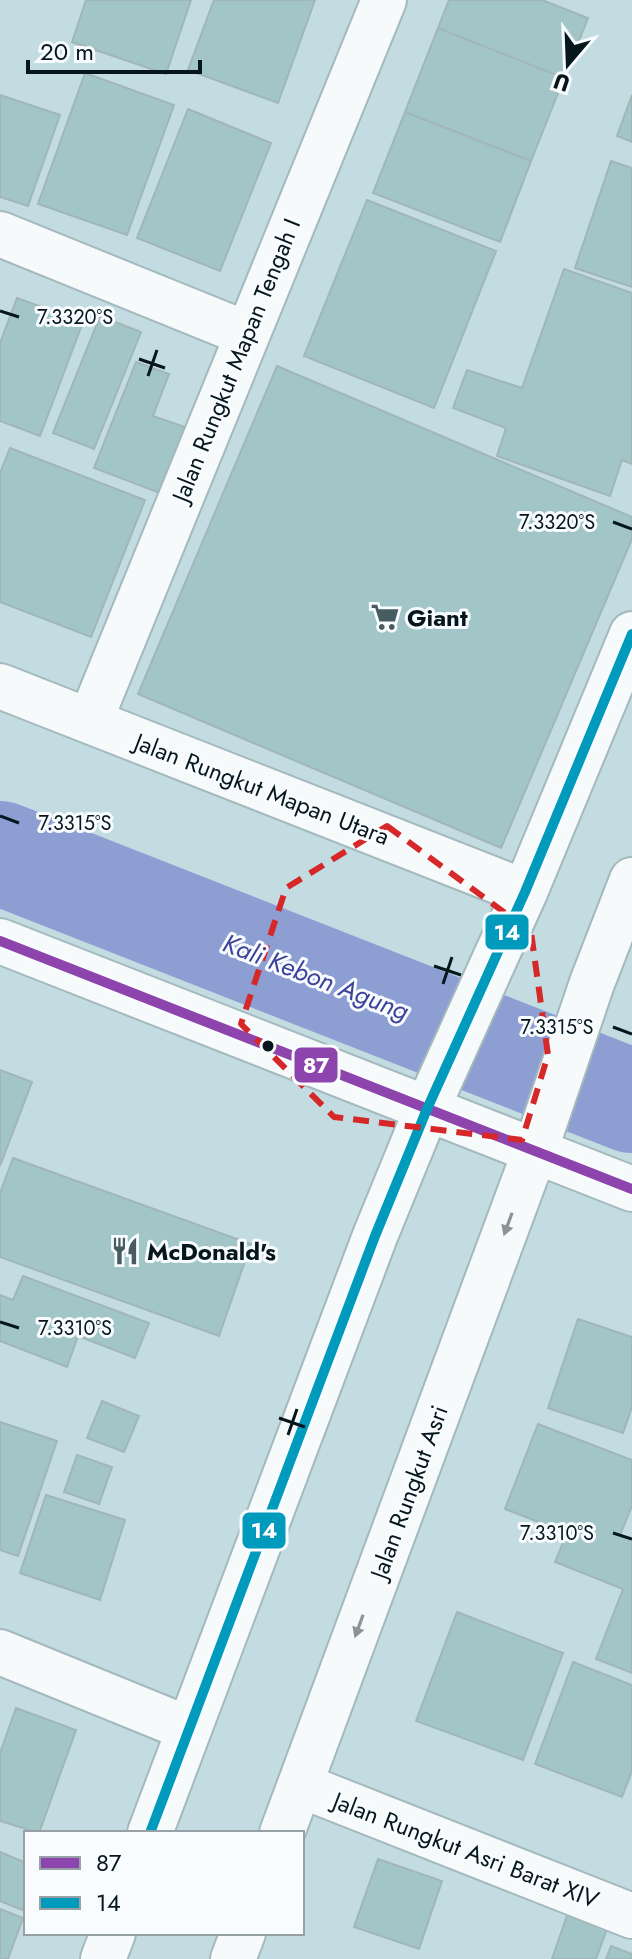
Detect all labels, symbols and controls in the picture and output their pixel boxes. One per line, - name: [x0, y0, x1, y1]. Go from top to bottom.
- scale bar: [28, 24, 200, 74]
- north arrow: [528, 24, 608, 104]
- text: 20 m: [40, 34, 94, 69]
- text: U: [549, 65, 574, 101]
- street label: Jalan Rungkut Mapan Tengah I: [162, 213, 309, 510]
- text: 7.3320°S: [37, 303, 113, 332]
- text: 7.3320°S: [519, 508, 595, 537]
- place label: Giant: [407, 600, 468, 635]
- supermarket icon: Giant: [370, 602, 400, 632]
- street label: Jalan Rungkut Mapan Utara: [127, 723, 395, 854]
- text: 7.3315°S: [38, 809, 112, 838]
- line badge: 14: [484, 913, 530, 951]
- text: 14: [494, 916, 520, 948]
- water label: Kali Kebon Agung: [218, 924, 414, 1030]
- text: 7.3315°S: [520, 1013, 594, 1042]
- unlabelled marker: [260, 1038, 276, 1054]
- line badge: 87: [293, 1046, 339, 1084]
- text: 87: [303, 1049, 330, 1081]
- one-way arrow: [501, 1212, 514, 1236]
- place label: McDonald's: [147, 1234, 276, 1269]
- restaurant icon: McDonald's: [110, 1236, 140, 1266]
- text: 7.3310°S: [38, 1314, 112, 1343]
- street label: Jalan Rungkut Asri: [360, 1400, 457, 1586]
- line badge: 14: [241, 1511, 287, 1550]
- text: 14: [251, 1514, 277, 1546]
- text: 7.3310°S: [520, 1519, 594, 1548]
- one-way arrow: [352, 1614, 365, 1638]
- street label: Jalan Rungkut Asri Barat XIV: [325, 1782, 604, 1917]
- legend: [24, 1831, 304, 1935]
- text: 87: [96, 1845, 122, 1880]
- text: 14: [96, 1885, 121, 1920]

